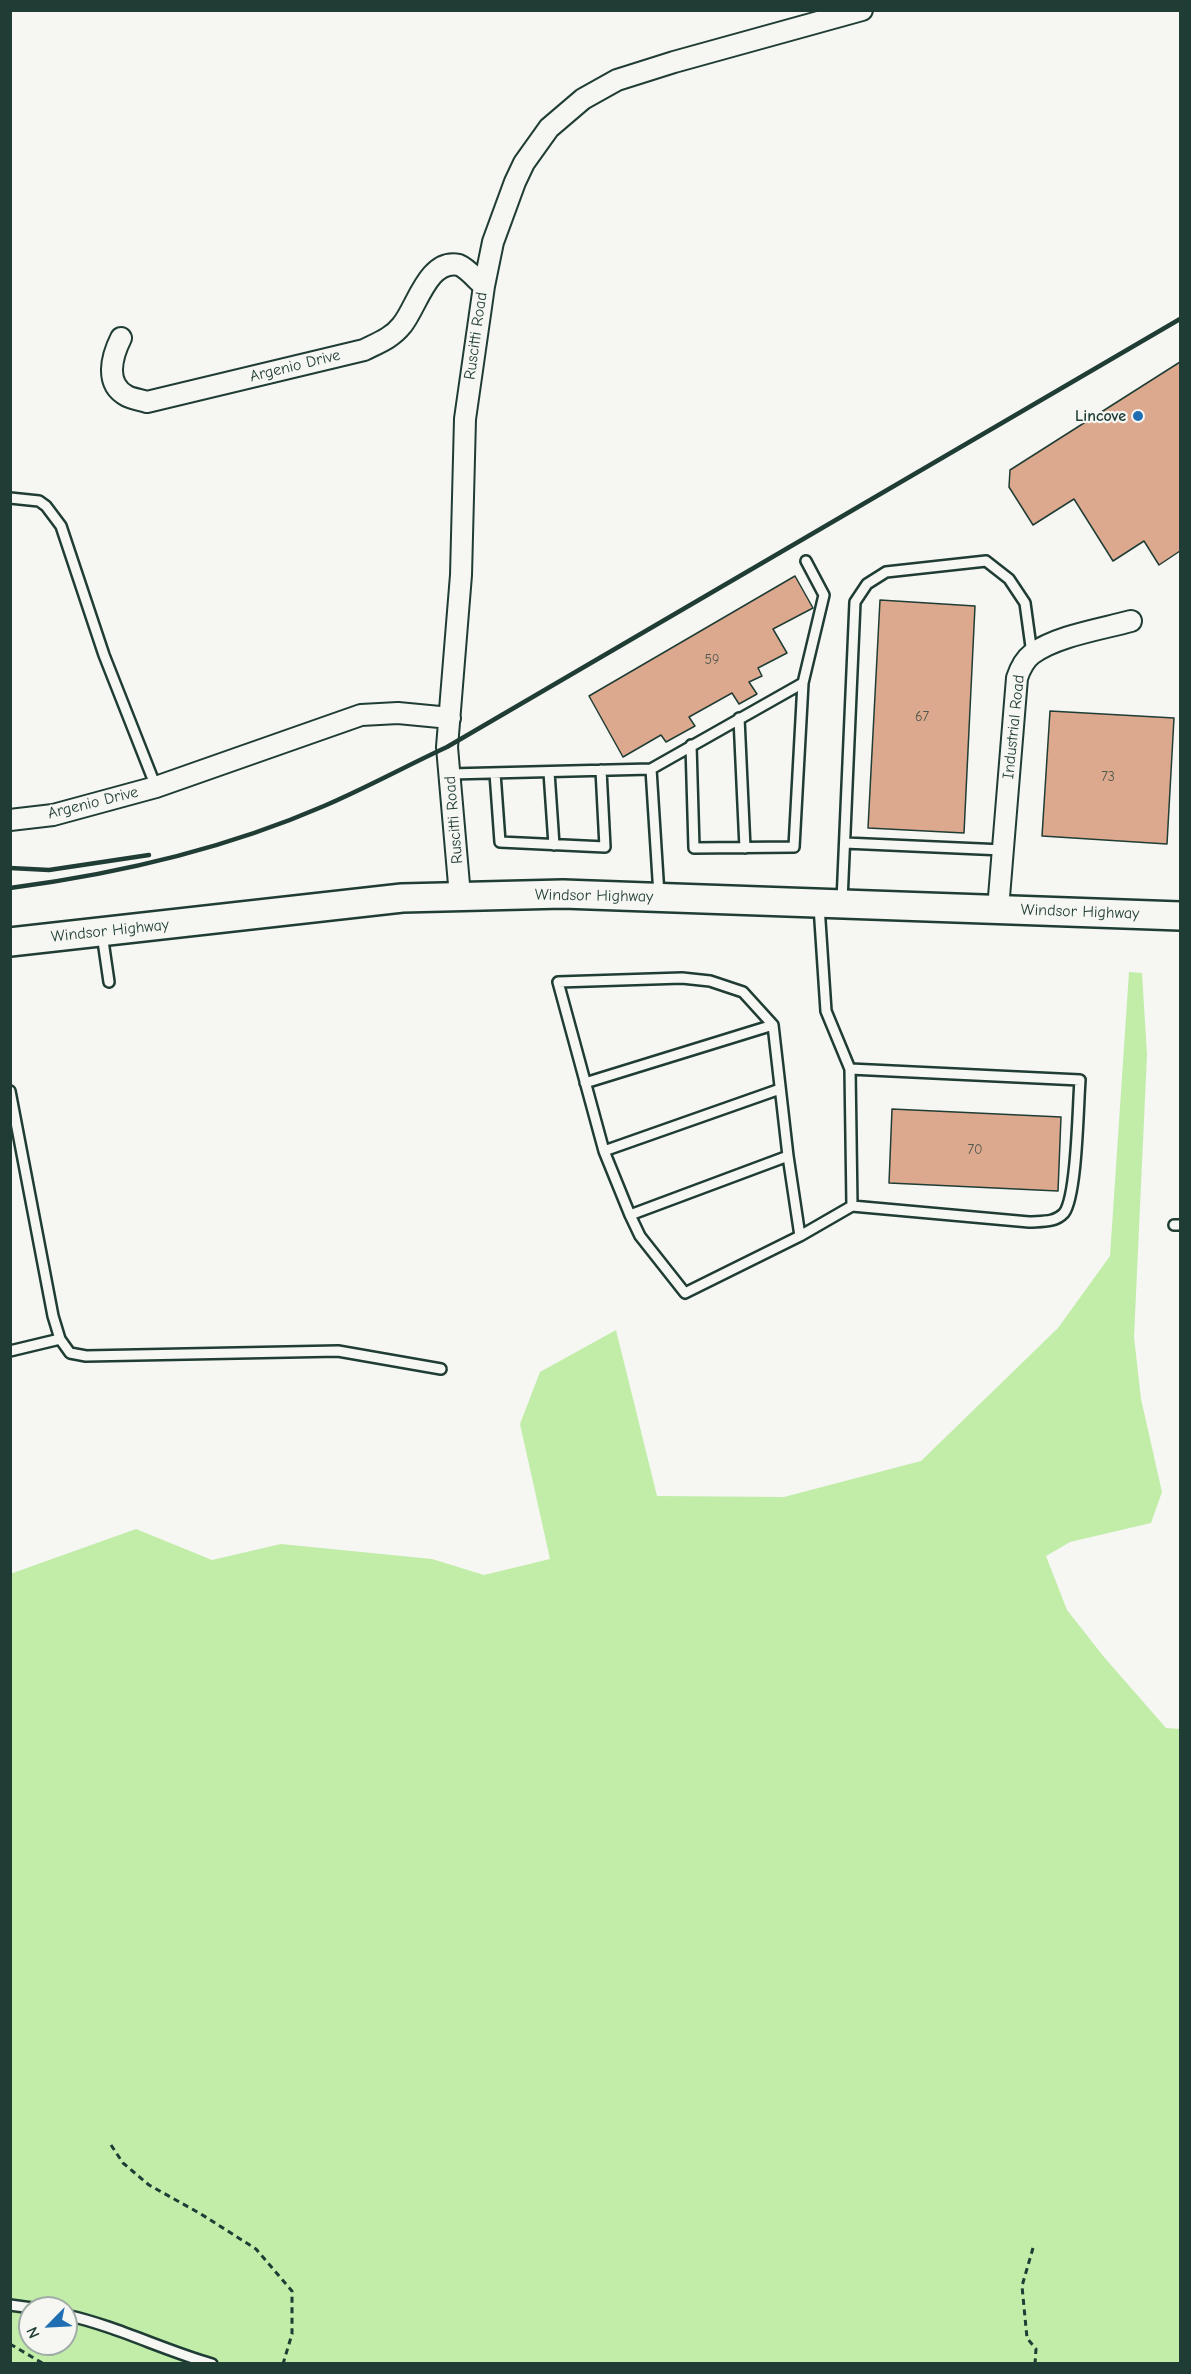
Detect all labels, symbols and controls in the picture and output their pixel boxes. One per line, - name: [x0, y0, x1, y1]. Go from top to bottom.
- street label: Ruscitti Road: [460, 291, 492, 381]
- street label: Argenio Drive: [248, 346, 342, 386]
- place label: Lincove: [1075, 406, 1126, 426]
- marker: Lincove: [1131, 409, 1145, 423]
- house number: 59: [704, 652, 720, 668]
- street label: Industrial Road: [999, 674, 1029, 780]
- house number: 67: [915, 709, 929, 725]
- house number: 73: [1101, 769, 1115, 785]
- street label: Ruscitti Road: [441, 775, 467, 865]
- street label: Argenio Drive: [46, 783, 140, 823]
- street label: Windsor Highway: [535, 885, 653, 907]
- street label: Windsor Highway: [1020, 900, 1140, 924]
- street label: Windsor Highway: [50, 915, 170, 947]
- house number: 70: [967, 1142, 983, 1158]
- north arrow: [18, 2296, 78, 2356]
- text: N: [23, 2324, 44, 2341]

